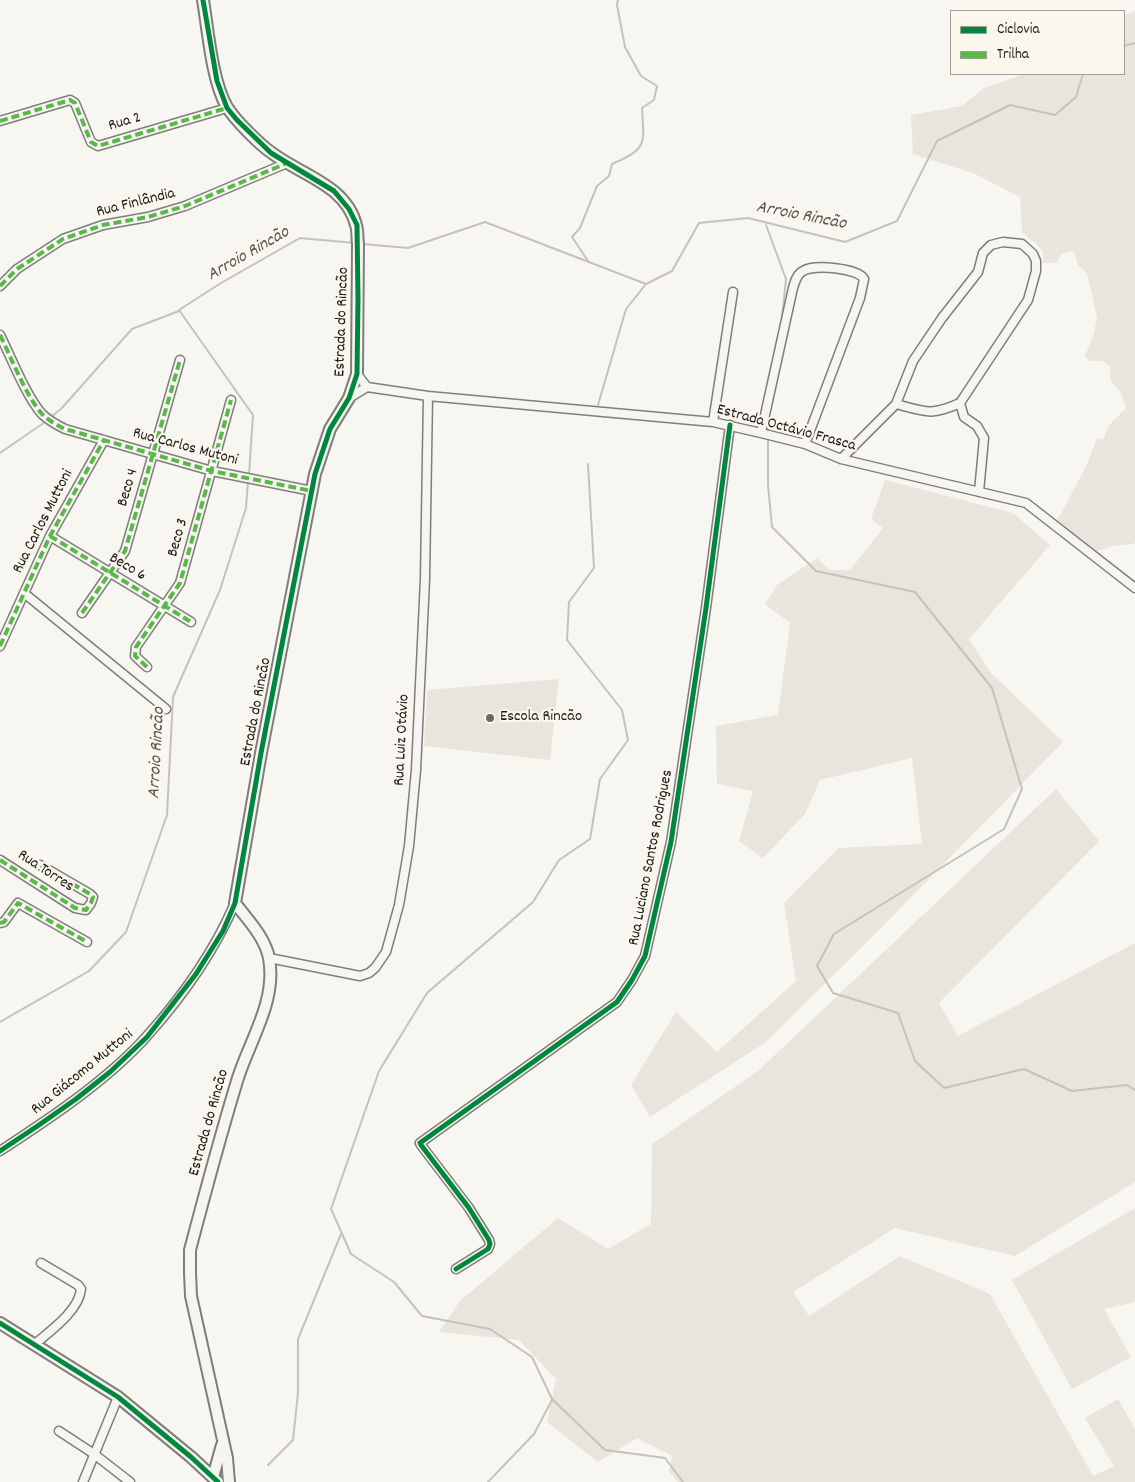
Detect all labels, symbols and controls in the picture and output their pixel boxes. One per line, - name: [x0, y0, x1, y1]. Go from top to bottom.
- legend: [950, 10, 1125, 75]
- text: Ciclovia: [997, 19, 1039, 41]
- text: Trilha: [997, 44, 1029, 66]
- street label: Rua 2: [107, 109, 143, 137]
- street label: Rua Finlândia: [95, 185, 177, 223]
- water label: Arroio Rincão: [754, 198, 848, 236]
- water label: Arroio Rincão: [204, 223, 294, 287]
- street label: Estrada do Rincão: [331, 267, 355, 377]
- street label: Estrada Octávio Frasca: [714, 401, 858, 457]
- street label: Rua Carlos Mutoni: [130, 425, 240, 471]
- street label: Rua Carlos Muttoni: [10, 467, 78, 577]
- street label: Beco 4: [114, 467, 144, 509]
- street label: Beco 3: [164, 517, 194, 559]
- street label: Beco 6: [105, 550, 149, 586]
- street label: Estrada do Rincão: [237, 656, 277, 768]
- street label: Rua Luiz Otávio: [391, 694, 415, 786]
- water label: Arroio Rincão: [145, 707, 171, 799]
- place label: Escola Rincão: [500, 708, 582, 728]
- marker: Escola Rincão: [484, 712, 496, 724]
- street label: Rua Luciano Santos Rodrigues: [626, 768, 678, 948]
- street label: Rua Torres: [13, 847, 77, 897]
- street label: Rua Giácomo Muttoni: [28, 1026, 138, 1120]
- street label: Estrada do Rincão: [186, 1068, 234, 1178]

